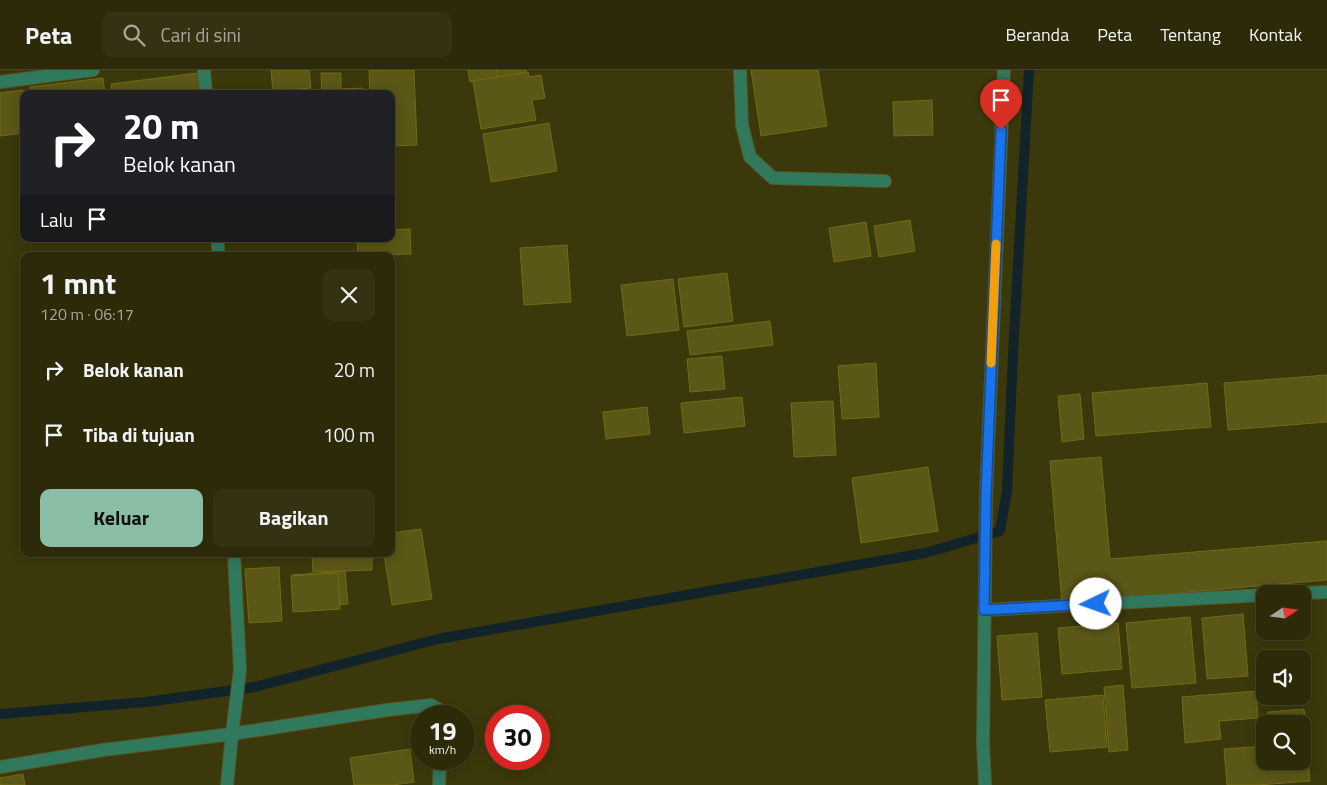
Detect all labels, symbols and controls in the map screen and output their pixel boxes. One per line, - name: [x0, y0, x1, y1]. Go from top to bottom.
- search box: [102, 12, 452, 57]
- text: Peta: [25, 17, 72, 53]
- text: Cari di sini: [160, 20, 241, 49]
- icon: search: [120, 21, 148, 49]
- text: Beranda: [1006, 21, 1069, 48]
- text: Peta: [1097, 21, 1132, 48]
- text: Tentang: [1160, 21, 1221, 48]
- text: Kontak: [1249, 21, 1302, 48]
- pin: [980, 79, 1022, 130]
- icon: arrive: [987, 86, 1015, 114]
- text: 20 m: [123, 99, 199, 153]
- icon: right: [40, 110, 105, 175]
- text: Belok kanan: [123, 147, 236, 181]
- text: Lalu: [40, 205, 73, 234]
- icon: arrive: [83, 205, 111, 233]
- text: 1 mnt: [40, 260, 116, 306]
- button: close: [323, 269, 375, 321]
- text: 120 m · 06:17: [40, 302, 134, 326]
- text: Belok kanan: [83, 355, 184, 384]
- text: 20 m: [334, 355, 375, 384]
- icon: right: [40, 356, 68, 384]
- text: Tiba di tujuan: [83, 420, 195, 449]
- text: 100 m: [323, 420, 375, 449]
- icon: arrive: [40, 421, 68, 449]
- button: Keluar: [40, 489, 203, 547]
- button: Bagikan: [213, 489, 375, 547]
- position arrow: [1069, 577, 1121, 629]
- north arrow: [1256, 585, 1311, 640]
- map controls: [1256, 585, 1311, 770]
- button: sound: [1256, 650, 1311, 705]
- speed limit sign: 30: [485, 705, 550, 770]
- text: 19: [428, 712, 457, 750]
- button: search: [1256, 715, 1311, 770]
- text: km/h: [429, 740, 456, 759]

